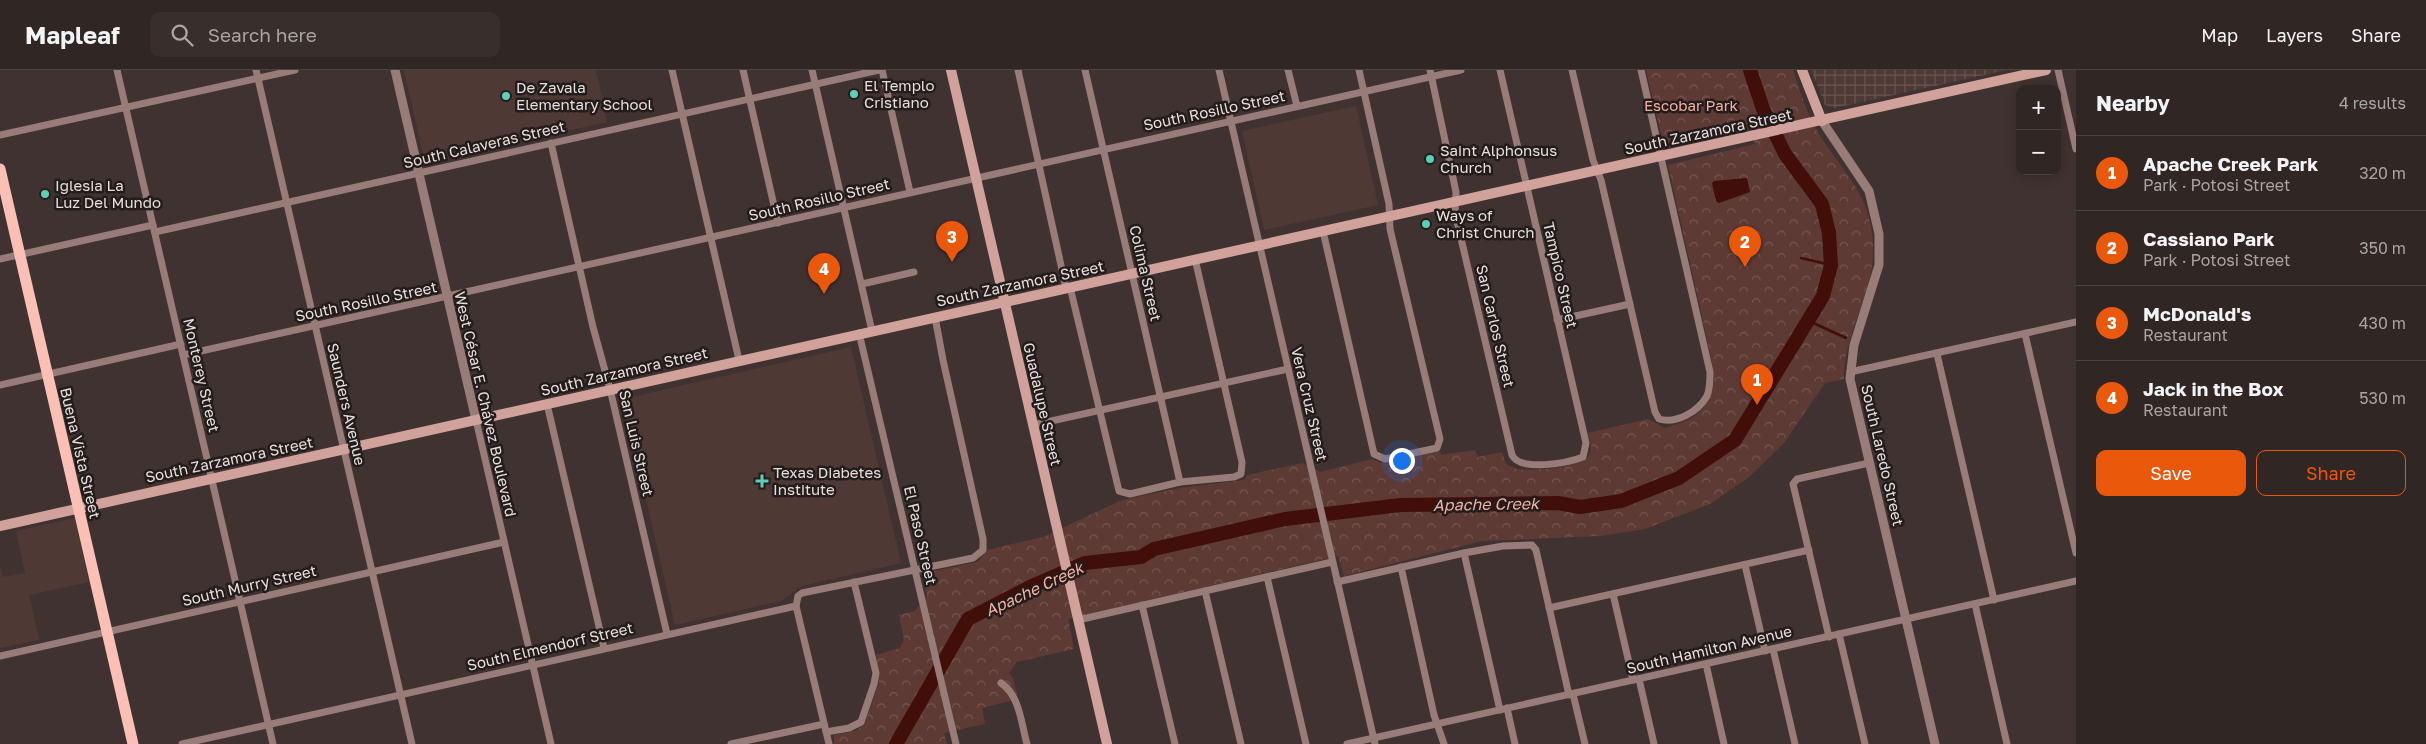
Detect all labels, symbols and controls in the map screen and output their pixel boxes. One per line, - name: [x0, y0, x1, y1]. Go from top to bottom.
- search box: [150, 12, 500, 57]
- text: Mapleaf: [25, 20, 120, 49]
- icon: search: [168, 21, 196, 49]
- text: Search here: [208, 23, 317, 46]
- text: Map: [2201, 24, 2238, 46]
- text: Layers: [2266, 24, 2323, 46]
- text: Share: [2351, 24, 2401, 46]
- place label: El Templo Cristiano: [864, 76, 935, 111]
- place label: De Zavala Elementary School: [516, 78, 652, 113]
- map controls: [2016, 85, 2061, 175]
- button: +: [2016, 85, 2061, 130]
- street label: South Rosillo Street: [1142, 86, 1286, 134]
- marker: El Templo Cristiano: [848, 88, 860, 100]
- marker: De Zavala Elementary School: [500, 90, 512, 102]
- text: Nearby: [2096, 90, 2170, 116]
- text: 4 results: [2339, 93, 2406, 113]
- park label: Escobar Park: [1644, 96, 1739, 114]
- street label: South Zarzamora Street: [1623, 104, 1793, 158]
- street label: South Calaveras Street: [401, 117, 567, 171]
- button: −: [2016, 130, 2061, 175]
- place label: Saint Alphonsus Church: [1440, 141, 1557, 176]
- text: Apache Creek Park: [2143, 152, 2318, 175]
- marker: Saint Alphonsus Church: [1424, 153, 1436, 165]
- text: 1: [2108, 163, 2116, 183]
- text: 320 m: [2359, 163, 2406, 183]
- street label: South Rosillo Street: [747, 174, 891, 224]
- text: Park · Potosi Street: [2143, 175, 2291, 195]
- place label: Iglesia La Luz Del Mundo: [55, 176, 161, 211]
- marker: Iglesia La Luz Del Mundo: [39, 188, 51, 200]
- place label: Ways of Christ Church: [1436, 206, 1535, 241]
- marker: Ways of Christ Church: [1420, 218, 1432, 230]
- street label: Tampico Street: [1540, 220, 1582, 330]
- pin: 3: [936, 221, 968, 262]
- street label: Colima Street: [1126, 223, 1166, 323]
- pin: 2: [1729, 226, 1761, 267]
- text: Cassiano Park: [2143, 227, 2275, 250]
- text: 2: [2107, 238, 2117, 258]
- text: 350 m: [2359, 238, 2406, 258]
- text: Park · Potosi Street: [2143, 250, 2291, 270]
- pin: 4: [808, 253, 840, 294]
- street label: South Zarzamora Street: [935, 256, 1105, 310]
- street label: San Carlos Street: [1473, 263, 1519, 389]
- street label: South Rosillo Street: [294, 277, 438, 325]
- street label: West César E. Chávez Boulevard: [451, 290, 521, 518]
- text: McDonald's: [2143, 302, 2252, 325]
- text: 3: [2107, 313, 2117, 333]
- text: 430 m: [2359, 313, 2406, 333]
- street label: Monterey Street: [180, 316, 224, 434]
- text: Restaurant: [2143, 325, 2228, 345]
- street label: Saunders Avenue: [324, 341, 370, 467]
- street label: Guadalupe Street: [1020, 341, 1066, 467]
- street label: South Zarzamora Street: [539, 343, 709, 399]
- street label: Vera Cruz Street: [1288, 345, 1332, 463]
- pin: 1: [1741, 364, 1773, 405]
- text: Jack in the Box: [2143, 377, 2284, 400]
- street label: South Laredo Street: [1858, 383, 1908, 527]
- street label: Buena Vista Street: [57, 386, 105, 520]
- street label: San Luis Street: [616, 388, 658, 498]
- text: 4: [2107, 388, 2117, 408]
- text: 530 m: [2359, 388, 2406, 408]
- text: Restaurant: [2143, 400, 2228, 420]
- street label: South Zarzamora Street: [144, 432, 314, 486]
- your location: [1389, 448, 1415, 474]
- button: Save: [2096, 450, 2246, 496]
- button: Share: [2256, 450, 2406, 496]
- place label: Texas Diabetes Institute: [773, 463, 881, 498]
- marker: Texas Diabetes Institute: [755, 474, 769, 488]
- street label: El Paso Street: [901, 484, 941, 586]
- water label: Apache Creek: [1433, 493, 1541, 515]
- water label: Apache Creek: [982, 557, 1088, 620]
- street label: South Murry Street: [180, 561, 318, 609]
- street label: South Elmendorf Street: [465, 618, 635, 674]
- street label: South Hamilton Avenue: [1625, 621, 1794, 677]

